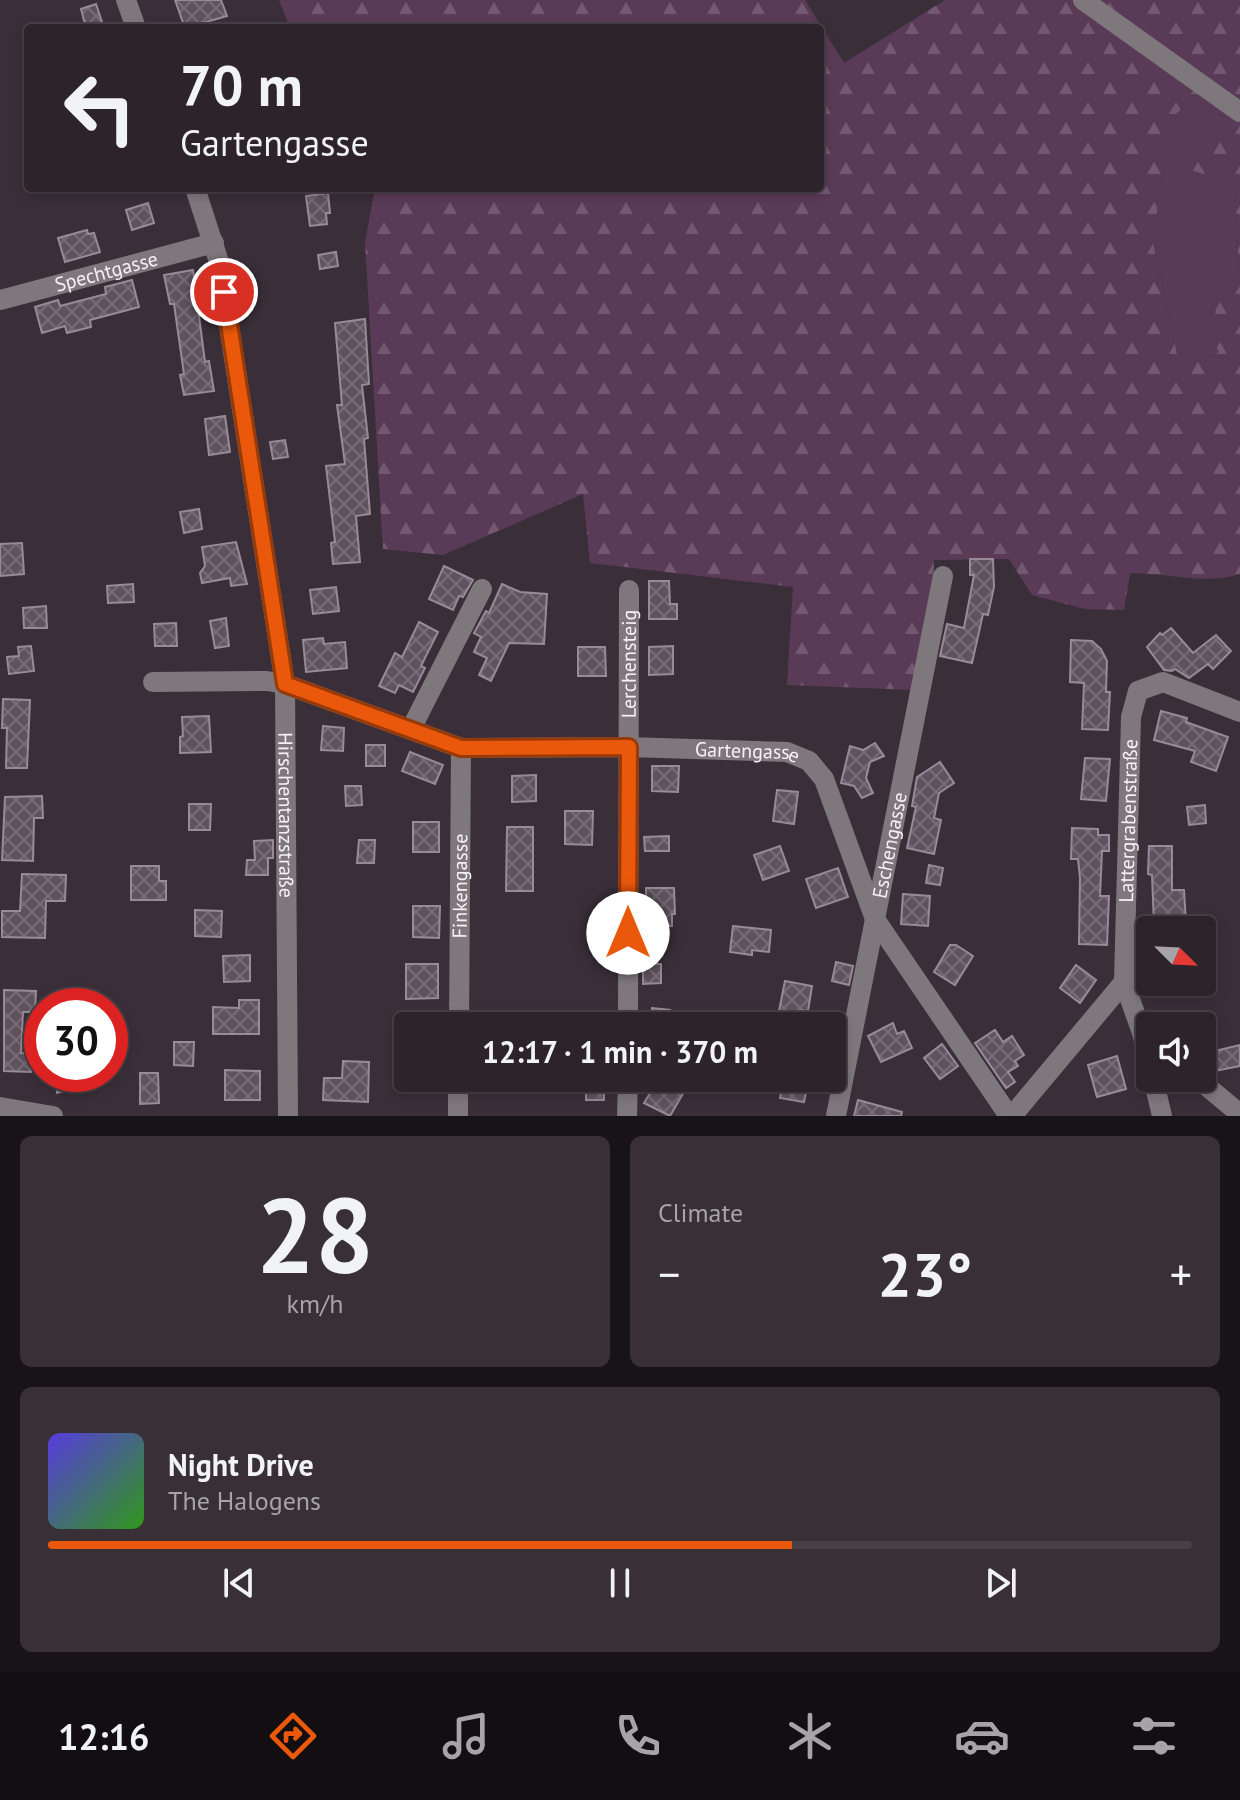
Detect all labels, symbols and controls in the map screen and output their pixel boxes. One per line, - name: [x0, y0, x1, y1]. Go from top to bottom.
- text: 70 m: [180, 49, 303, 121]
- icon: left: [48, 56, 152, 160]
- text: Gartengasse: [180, 119, 369, 166]
- street label: Spechtgasse: [52, 246, 161, 298]
- pin: [190, 258, 258, 326]
- icon: arrive: [202, 270, 246, 314]
- street label: Lerchensteig: [616, 610, 642, 718]
- street label: Hirschentanzstraße: [272, 732, 299, 898]
- street label: Gartengasse: [695, 736, 804, 769]
- street label: Lattergrabenstraße: [1113, 739, 1143, 903]
- street label: Eschengasse: [866, 790, 913, 901]
- street label: Finkengasse: [447, 833, 473, 939]
- position arrow: [586, 891, 670, 975]
- north arrow: [1136, 916, 1216, 996]
- map controls: [1136, 916, 1216, 1092]
- speed limit sign: 30: [24, 988, 128, 1092]
- button: sound: [1136, 1012, 1216, 1092]
- text: 12:17 · 1 min · 370 m: [482, 1032, 758, 1071]
- text: 28: [256, 1167, 374, 1302]
- text: Climate: [658, 1196, 743, 1229]
- text: 23°: [878, 1235, 972, 1313]
- text: −: [658, 1245, 680, 1302]
- text: +: [1170, 1245, 1192, 1302]
- text: km/h: [287, 1287, 344, 1320]
- text: Night Drive: [168, 1445, 314, 1484]
- text: The Halogens: [168, 1484, 321, 1517]
- icon: previous: [217, 1561, 261, 1605]
- icon: pause: [598, 1561, 642, 1605]
- icon: next: [979, 1561, 1023, 1605]
- icon: directions: [265, 1708, 321, 1764]
- icon: music: [438, 1708, 494, 1764]
- icon: phone: [610, 1708, 666, 1764]
- icon: climate: [782, 1708, 838, 1764]
- icon: car: [954, 1708, 1010, 1764]
- icon: filters: [1126, 1708, 1182, 1764]
- text: 12:16: [58, 1713, 149, 1760]

